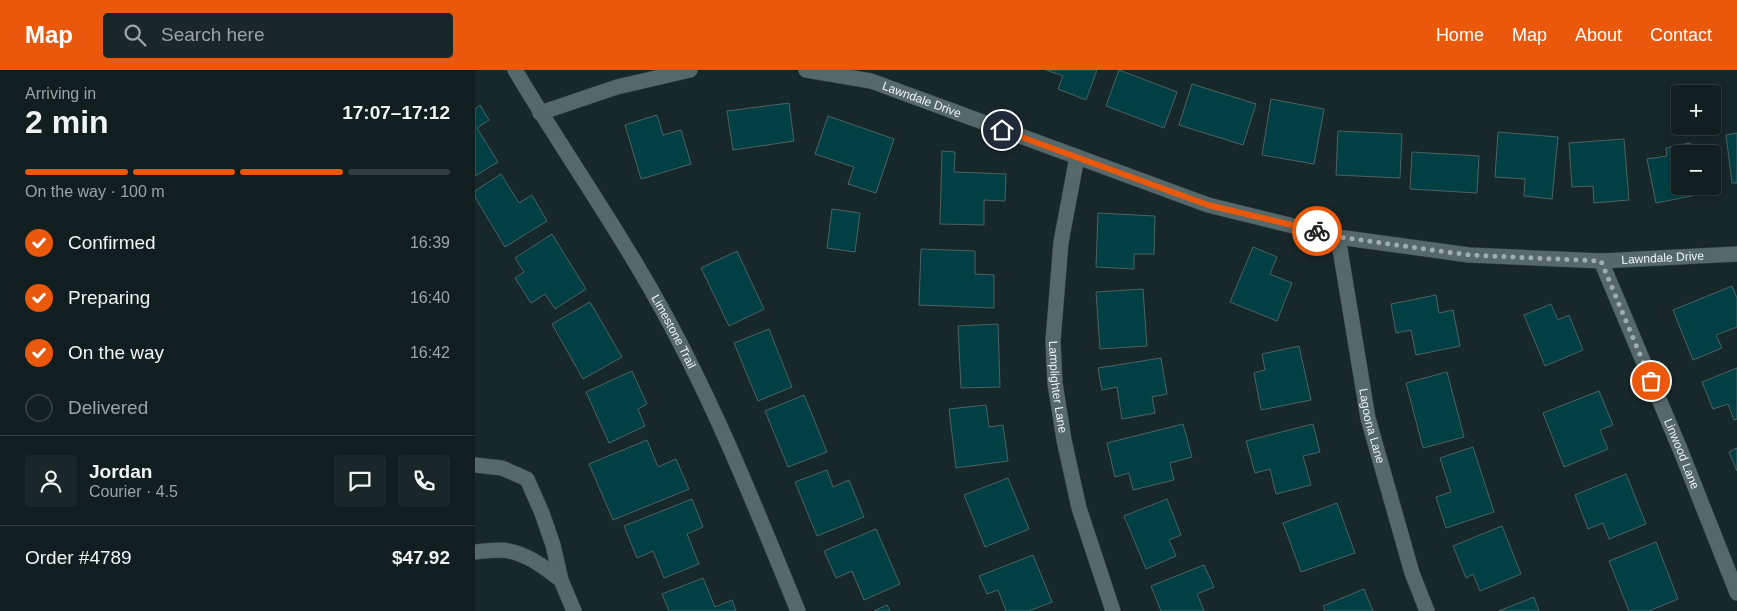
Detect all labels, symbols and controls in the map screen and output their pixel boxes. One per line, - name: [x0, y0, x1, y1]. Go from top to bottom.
- search box: [103, 13, 453, 58]
- text: Map: [25, 21, 73, 48]
- icon: search: [121, 21, 149, 49]
- text: Search here: [161, 24, 265, 45]
- text: Home: [1436, 25, 1484, 45]
- text: Map: [1512, 25, 1547, 45]
- text: About: [1575, 25, 1622, 45]
- text: Contact: [1650, 25, 1712, 45]
- street label: Lawndale Drive: [880, 79, 963, 121]
- text: Arriving in: [25, 85, 96, 102]
- map controls: [1671, 85, 1721, 195]
- button: +: [1671, 85, 1721, 135]
- text: 17:07–17:12: [342, 102, 450, 123]
- text: 2 min: [25, 104, 109, 140]
- pin: [981, 109, 1023, 151]
- icon: home: [988, 116, 1016, 144]
- button: −: [1671, 145, 1721, 195]
- text: On the way · 100 m: [25, 183, 165, 200]
- courier: [1292, 206, 1342, 256]
- icon: bike: [1303, 217, 1331, 245]
- icon: check: [25, 229, 53, 257]
- text: Confirmed: [68, 232, 156, 253]
- text: 16:39: [410, 234, 450, 251]
- street label: Lawndale Drive: [1621, 249, 1705, 267]
- icon: check: [25, 284, 53, 312]
- text: Preparing: [68, 287, 150, 308]
- text: 16:40: [410, 289, 450, 306]
- street label: Limestone Trail: [648, 292, 699, 371]
- icon: check: [25, 339, 53, 367]
- street label: Lamplighter Lane: [1046, 340, 1070, 434]
- text: On the way: [68, 342, 164, 363]
- text: 16:42: [410, 344, 450, 361]
- pin: [1630, 360, 1672, 402]
- icon: bag: [1637, 367, 1665, 395]
- street label: Lagoona Lane: [1356, 387, 1388, 465]
- text: Delivered: [68, 397, 148, 418]
- street label: Linwood Lane: [1661, 416, 1702, 491]
- button: person: [25, 455, 77, 507]
- button: chat: [334, 455, 386, 507]
- button: phone: [398, 455, 450, 507]
- text: Jordan: [89, 461, 152, 482]
- text: Courier · 4.5: [89, 483, 178, 500]
- text: Order #4789: [25, 547, 132, 568]
- text: $47.92: [392, 547, 450, 568]

